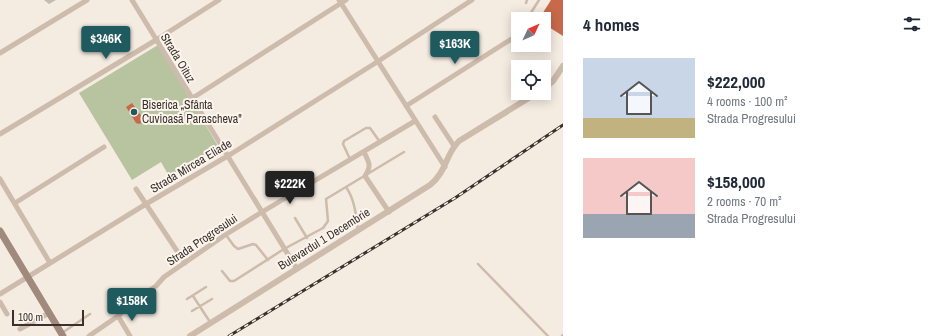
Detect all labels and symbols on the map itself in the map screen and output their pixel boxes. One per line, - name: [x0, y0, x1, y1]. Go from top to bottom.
- north arrow: [511, 12, 551, 52]
- pin: $346K: [78, 26, 134, 60]
- street label: Strada Oituz: [157, 30, 199, 86]
- pin: $163K: [427, 31, 483, 65]
- place label: Biserica „Sfânta Cuvioasă Parascheva": [142, 97, 242, 127]
- marker: Biserica „Sfânta Cuvioasă Parascheva": [129, 107, 139, 117]
- street label: Strada Mircea Eliade: [147, 135, 235, 197]
- pin: $222K: [262, 171, 318, 205]
- street label: Bulevardul 1 Decembrie: [275, 204, 373, 274]
- street label: Strada Progresului: [164, 210, 240, 270]
- pin: $158K: [104, 288, 160, 322]
- scale bar: [12, 308, 84, 327]

